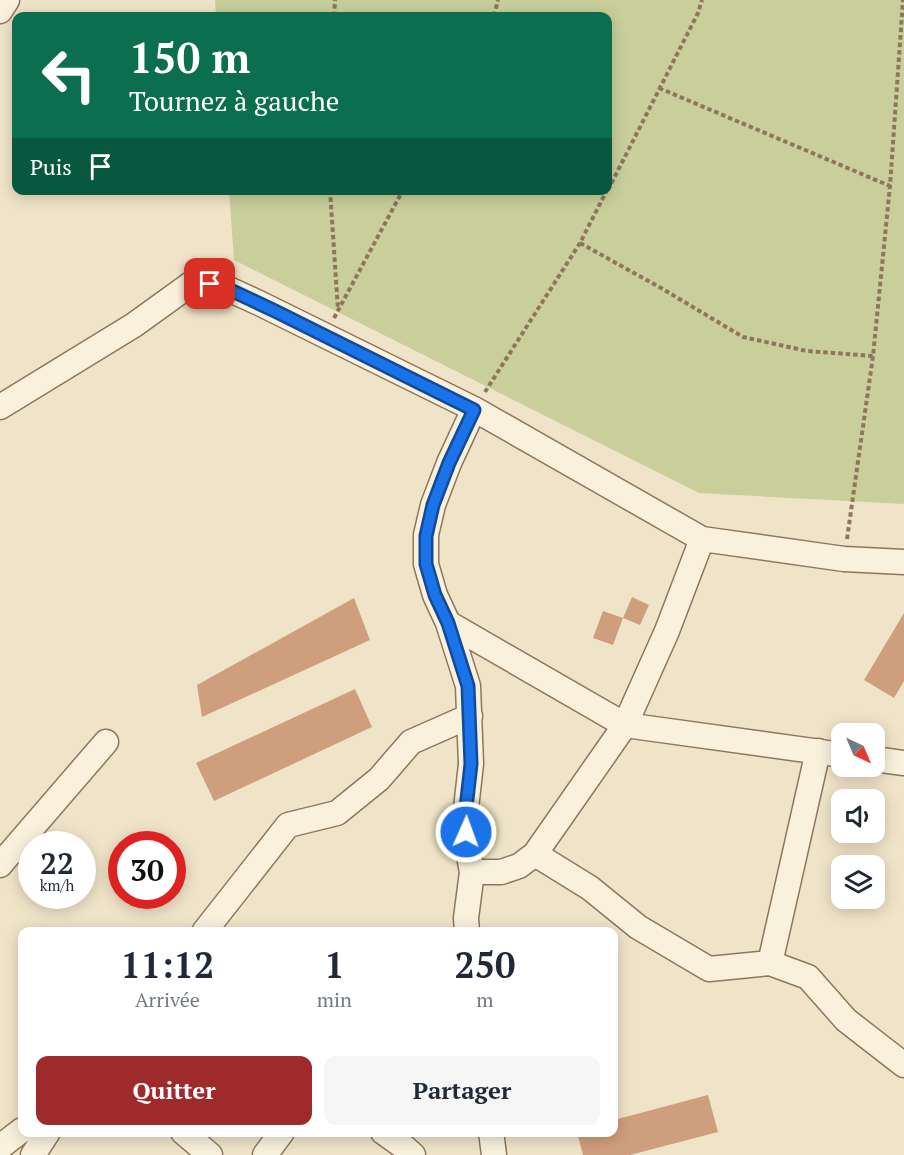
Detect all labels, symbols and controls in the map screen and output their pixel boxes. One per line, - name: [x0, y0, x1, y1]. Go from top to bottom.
- text: 150 m: [129, 29, 250, 85]
- icon: left: [30, 36, 108, 114]
- text: Tournez à gauche: [129, 83, 339, 119]
- icon: arrive: [84, 150, 117, 183]
- text: Puis: [30, 152, 72, 181]
- pin: [184, 258, 235, 309]
- icon: arrive: [193, 267, 226, 300]
- north arrow: [831, 723, 885, 777]
- map controls: [831, 723, 885, 909]
- button: sound: [831, 789, 885, 843]
- position arrow: [434, 800, 498, 864]
- speed limit sign: 30: [108, 831, 186, 909]
- text: 22: [40, 843, 74, 883]
- button: layers: [831, 855, 885, 909]
- text: km/h: [40, 875, 74, 895]
- text: 11:12: [121, 941, 214, 988]
- text: 1: [324, 941, 345, 988]
- text: 250: [454, 941, 515, 988]
- text: Arrivée: [135, 986, 200, 1013]
- text: min: [317, 986, 352, 1013]
- text: m: [476, 986, 494, 1013]
- button: Quitter: [36, 1056, 312, 1125]
- button: Partager: [324, 1056, 600, 1125]

